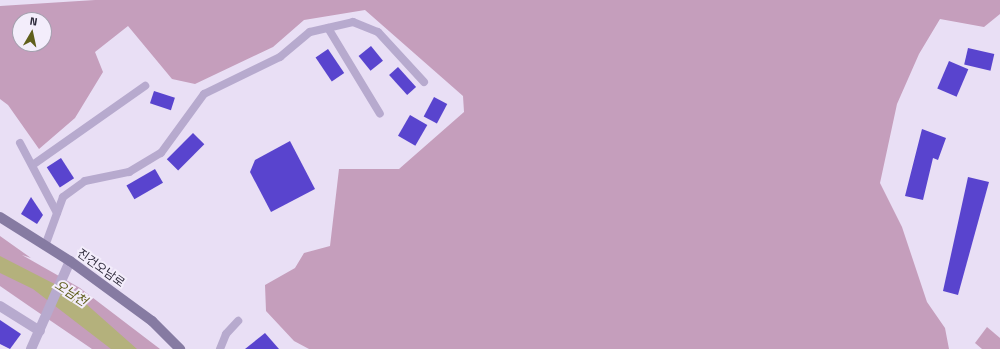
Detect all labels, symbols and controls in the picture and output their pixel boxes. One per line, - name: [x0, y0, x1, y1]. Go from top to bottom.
- north arrow: [12, 12, 52, 52]
- text: N: [29, 13, 39, 30]
- street label: 진건오남로: [74, 246, 128, 290]
- water label: 오남천: [52, 277, 90, 309]

